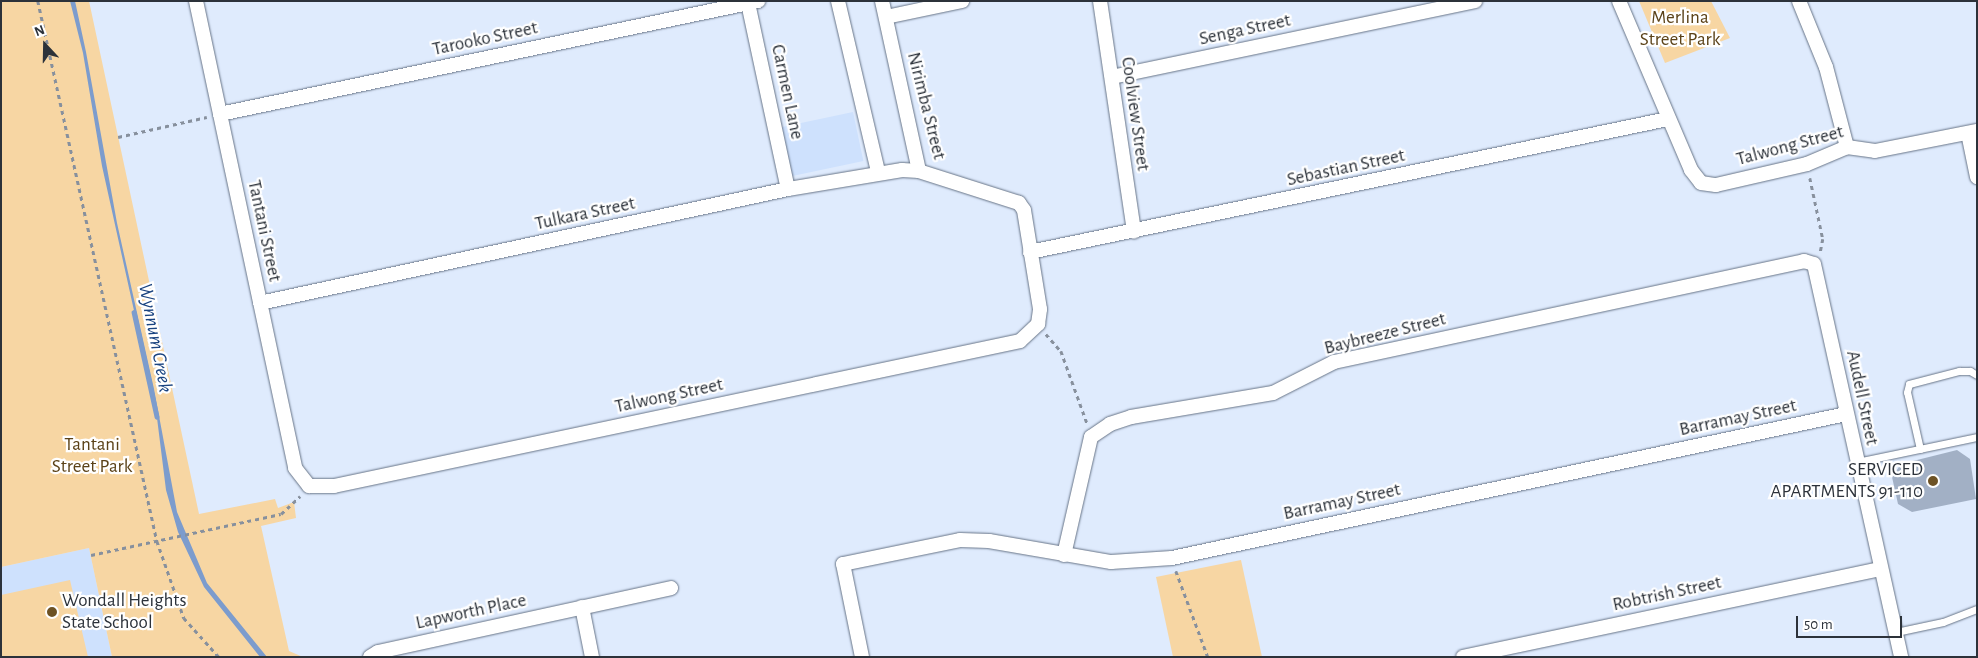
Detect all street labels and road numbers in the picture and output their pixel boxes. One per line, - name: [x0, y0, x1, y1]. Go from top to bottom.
- street label: Senga Street: [1197, 9, 1293, 51]
- street label: Tarooko Street: [430, 17, 540, 61]
- street label: Carmen Lane: [766, 42, 808, 142]
- street label: Nirimba Street: [902, 50, 950, 162]
- street label: Coolview Street: [1116, 56, 1154, 172]
- street label: Talwong Street: [1734, 121, 1846, 171]
- street label: Sebastian Street: [1285, 144, 1407, 192]
- street label: Tantani Street: [242, 178, 286, 284]
- street label: Tulkara Street: [533, 192, 637, 236]
- street label: Baybreeze Street: [1322, 308, 1448, 360]
- street label: Audell Street: [1841, 349, 1883, 447]
- street label: Talwong Street: [613, 373, 725, 419]
- street label: Barramay Street: [1677, 394, 1799, 442]
- street label: Barramay Street: [1281, 478, 1403, 526]
- street label: Robtrish Street: [1611, 571, 1723, 617]
- street label: Lapworth Place: [414, 589, 528, 635]

